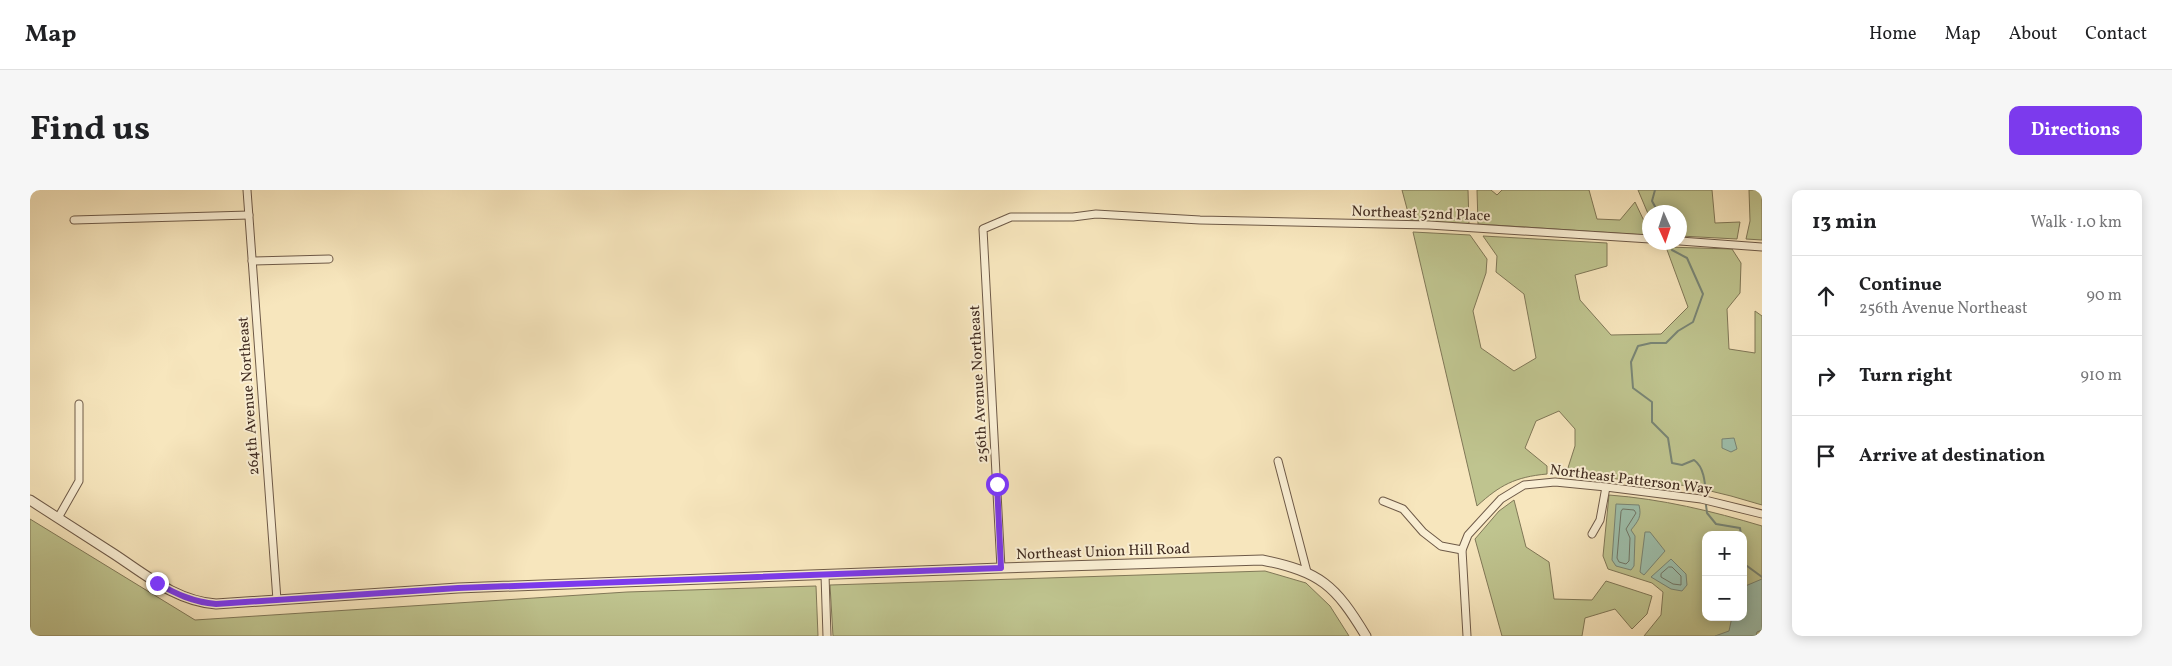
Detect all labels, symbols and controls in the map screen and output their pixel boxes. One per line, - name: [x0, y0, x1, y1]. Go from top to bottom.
- text: Map: [25, 18, 76, 52]
- text: Home: [1869, 22, 1917, 47]
- text: Map: [1945, 22, 1981, 47]
- text: About: [2009, 22, 2057, 47]
- text: Contact: [2085, 22, 2147, 47]
- text: Find us: [30, 106, 150, 154]
- button: Directions: [2009, 106, 2142, 155]
- street label: Northeast 52nd Place: [1351, 202, 1491, 227]
- north arrow: [1642, 205, 1687, 250]
- text: 13 min: [1812, 208, 1877, 237]
- text: Walk · 1.0 km: [2030, 212, 2122, 234]
- text: Continue: [1859, 272, 1942, 298]
- icon: ahead: [1812, 282, 1840, 310]
- text: 90 m: [2086, 285, 2122, 307]
- text: 256th Avenue Northeast: [1859, 298, 2028, 320]
- street label: 256th Avenue Northeast: [965, 304, 994, 463]
- street label: 264th Avenue Northeast: [233, 316, 266, 476]
- icon: right: [1812, 362, 1840, 390]
- text: Turn right: [1859, 363, 1952, 389]
- text: 910 m: [2081, 365, 2122, 387]
- icon: arrive: [1812, 442, 1840, 470]
- text: Arrive at destination: [1859, 443, 2045, 469]
- street label: Northeast Patterson Way: [1548, 460, 1713, 501]
- route start: [986, 473, 1009, 496]
- map controls: [1702, 531, 1747, 621]
- button: +: [1702, 531, 1747, 576]
- street label: Northeast Union Hill Road: [1016, 539, 1190, 566]
- route end: [146, 572, 169, 595]
- button: −: [1702, 576, 1747, 621]

